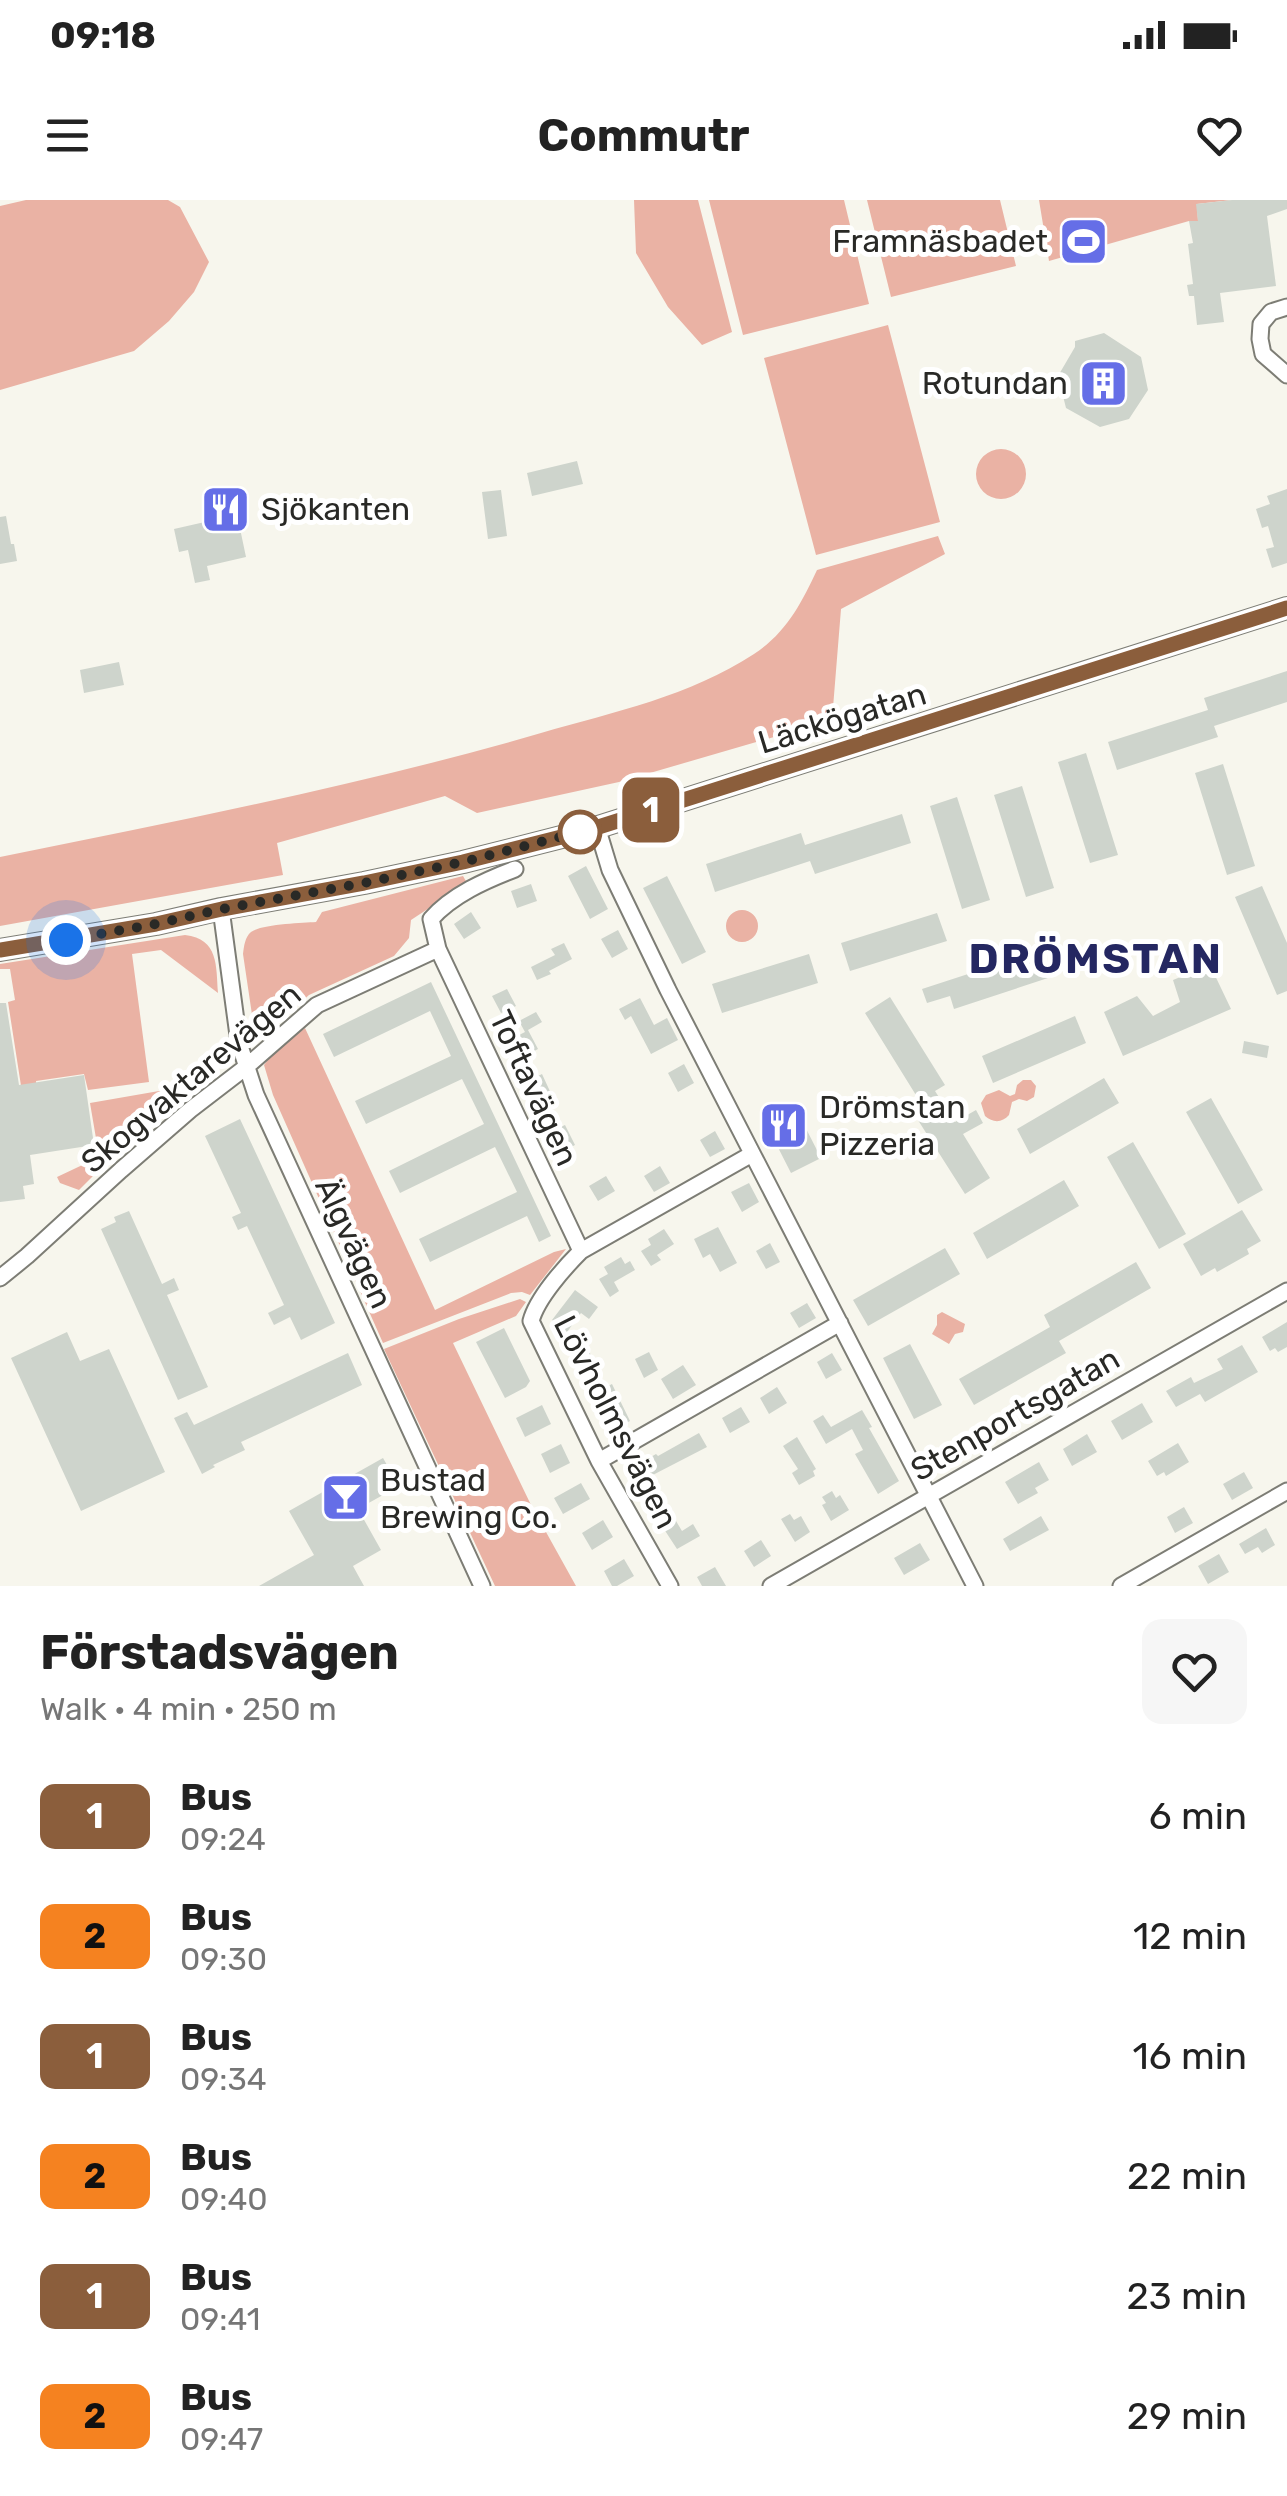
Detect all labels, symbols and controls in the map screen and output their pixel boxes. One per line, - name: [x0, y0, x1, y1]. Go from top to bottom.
- text: 09:18: [50, 12, 156, 58]
- icon: menu: [40, 108, 95, 163]
- icon: heart: [1192, 108, 1247, 163]
- text: Commutr: [538, 109, 749, 162]
- sports icon: Framnäsbadet: [1057, 215, 1109, 267]
- place label: Framnäsbadet: [832, 222, 1048, 260]
- building icon: Rotundan: [1077, 357, 1129, 409]
- place label: Rotundan: [922, 364, 1068, 402]
- restaurant icon: Sjökanten: [200, 483, 252, 535]
- place label: Sjökanten: [261, 490, 410, 528]
- street label: Läckögatan: [753, 674, 931, 762]
- line badge: 1: [618, 778, 684, 842]
- text: 1: [642, 789, 660, 831]
- unlabelled marker: [559, 811, 601, 853]
- your location: [41, 915, 91, 965]
- district label: DRÖMSTAN: [969, 934, 1223, 984]
- street label: Skogvaktarevägen: [73, 975, 309, 1181]
- street label: Toftavägen: [481, 1004, 587, 1172]
- place label: Drömstan Pizzeria: [819, 1088, 966, 1163]
- restaurant icon: Drömstan Pizzeria: [758, 1099, 810, 1151]
- street label: Älgvägen: [307, 1172, 401, 1314]
- street label: Lövholmsvägen: [546, 1309, 686, 1535]
- street label: Stenportsgatan: [904, 1339, 1126, 1489]
- place label: Bustad Brewing Co.: [380, 1461, 558, 1536]
- bar icon: Bustad Brewing Co.: [319, 1472, 371, 1524]
- button: heart: [1142, 1619, 1247, 1724]
- text: Förstadsvägen: [40, 1624, 399, 1681]
- text: Walk · 4 min · 250 m: [40, 1690, 337, 1728]
- text: Bus: [180, 1774, 252, 1820]
- text: 6 min: [1149, 1793, 1247, 1839]
- text: 1: [86, 1795, 104, 1837]
- text: 09:24: [180, 1820, 266, 1858]
- text: Bus: [180, 1894, 252, 1940]
- text: 12 min: [1133, 1913, 1247, 1959]
- text: 2: [84, 1915, 106, 1957]
- text: 09:30: [180, 1940, 267, 1978]
- text: Bus: [180, 2014, 252, 2060]
- text: 16 min: [1133, 2033, 1247, 2079]
- text: 1: [86, 2035, 104, 2077]
- text: 09:34: [180, 2060, 267, 2098]
- text: Bus: [180, 2134, 252, 2180]
- text: 22 min: [1127, 2153, 1247, 2199]
- text: 2: [84, 2155, 106, 2197]
- text: 09:40: [180, 2180, 268, 2218]
- text: Bus: [180, 2254, 252, 2300]
- text: 23 min: [1127, 2273, 1247, 2319]
- text: 1: [86, 2275, 104, 2317]
- text: 09:41: [180, 2300, 260, 2338]
- text: Bus: [180, 2374, 252, 2420]
- text: 29 min: [1127, 2393, 1247, 2439]
- text: 2: [84, 2395, 106, 2437]
- text: 09:47: [180, 2420, 263, 2458]

